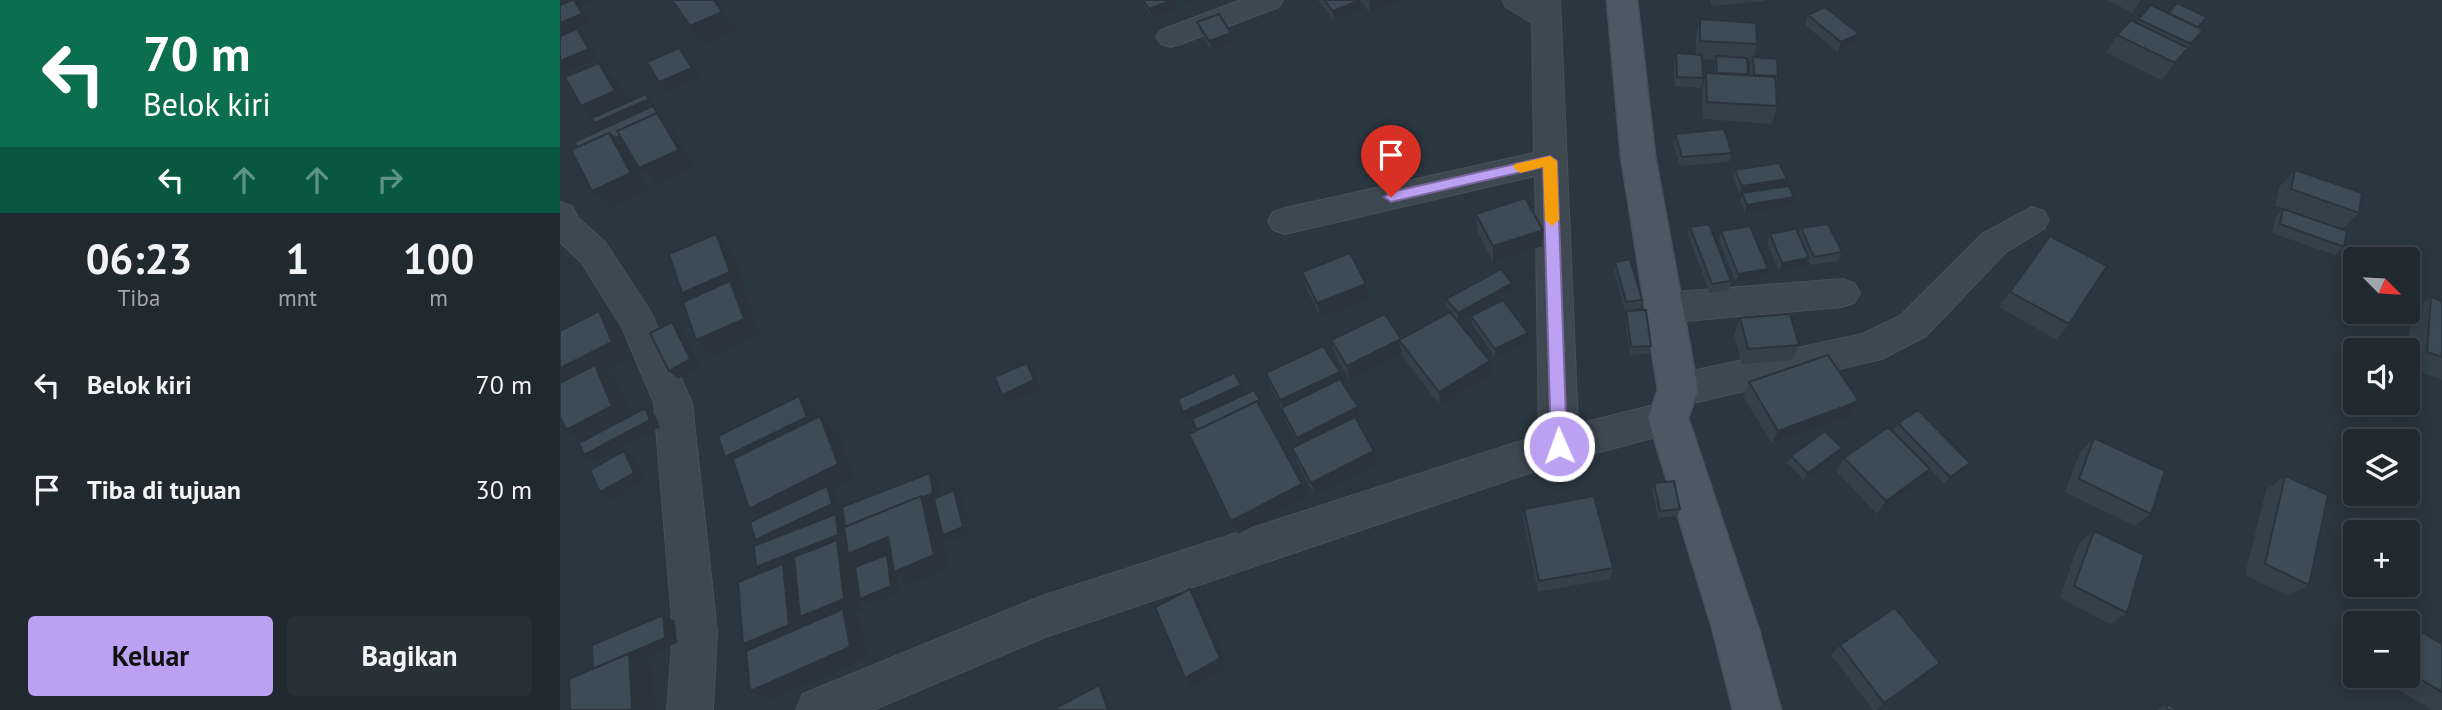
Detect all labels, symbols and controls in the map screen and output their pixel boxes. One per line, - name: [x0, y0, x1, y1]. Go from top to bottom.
- text: 70 m: [143, 21, 250, 85]
- icon: left: [28, 28, 119, 119]
- text: Belok kiri: [143, 83, 271, 125]
- pin: [1361, 125, 1421, 197]
- icon: arrive: [1372, 136, 1410, 174]
- icon: left: [152, 161, 190, 199]
- icon: ahead: [225, 161, 263, 199]
- icon: ahead: [298, 161, 336, 199]
- icon: right: [371, 161, 409, 199]
- text: 06:23: [86, 231, 192, 286]
- text: 1: [286, 231, 309, 286]
- text: 100: [403, 231, 474, 286]
- north arrow: [2343, 247, 2420, 324]
- map controls: [2343, 247, 2420, 688]
- text: Tiba: [118, 283, 160, 312]
- text: mnt: [278, 283, 317, 312]
- text: m: [429, 283, 448, 312]
- button: sound: [2343, 338, 2420, 415]
- icon: left: [28, 366, 66, 404]
- text: Belok kiri: [87, 368, 192, 401]
- text: 70 m: [476, 368, 532, 401]
- position arrow: [1522, 409, 1596, 483]
- button: layers: [2343, 429, 2420, 506]
- icon: arrive: [28, 471, 66, 509]
- text: Tiba di tujuan: [87, 473, 241, 506]
- text: 30 m: [476, 473, 532, 506]
- button: +: [2343, 520, 2420, 597]
- button: −: [2343, 611, 2420, 688]
- button: Keluar: [28, 616, 273, 696]
- button: Bagikan: [287, 616, 532, 696]

